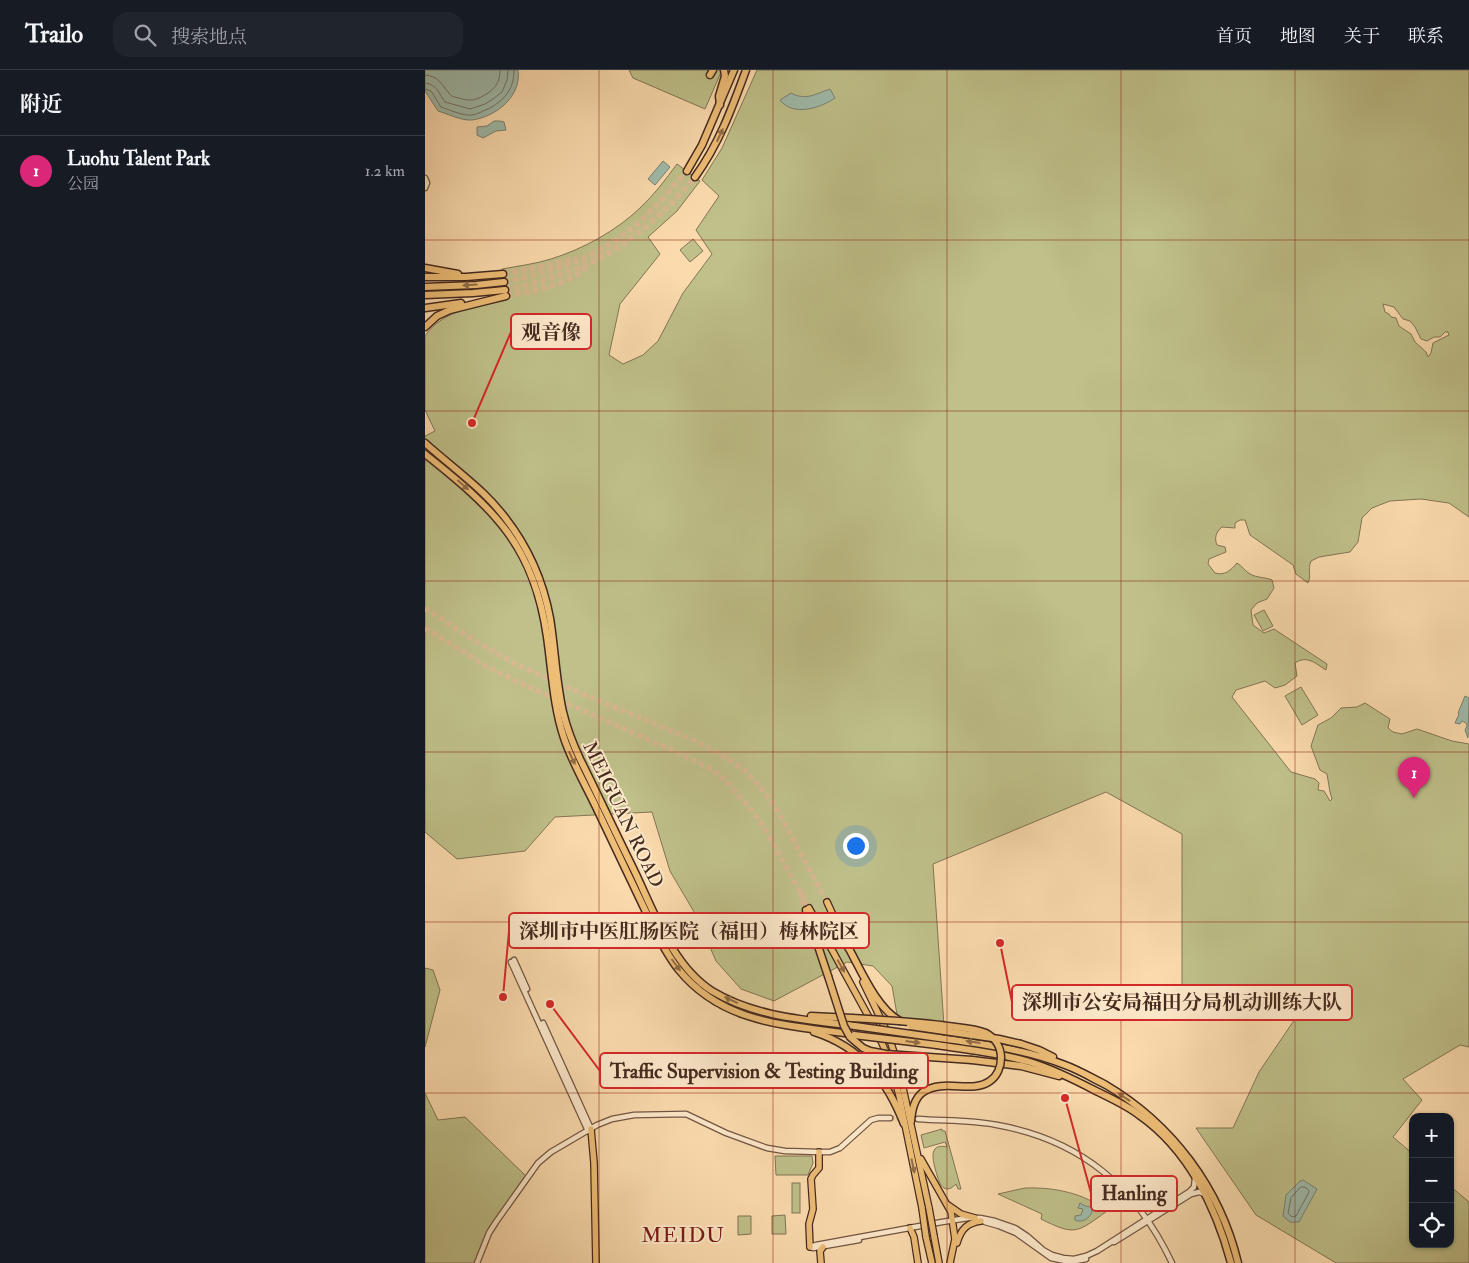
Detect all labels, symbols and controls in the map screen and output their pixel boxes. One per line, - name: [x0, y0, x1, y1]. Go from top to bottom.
- search box: [113, 12, 463, 57]
- text: Trailo: [25, 19, 83, 50]
- icon: search: [131, 21, 159, 49]
- text: 搜索地点: [171, 25, 247, 49]
- text: 首页: [1216, 25, 1252, 48]
- text: 地图: [1280, 25, 1316, 48]
- text: 关于: [1344, 25, 1380, 48]
- text: 联系: [1408, 25, 1444, 48]
- text: 附近: [20, 91, 62, 118]
- one-way arrow: [716, 128, 724, 142]
- text: Luohu Talent Park: [67, 147, 210, 171]
- text: 1: [33, 161, 39, 181]
- text: 1.2 km: [365, 161, 405, 181]
- text: 公园: [67, 174, 99, 194]
- one-way arrow: [462, 282, 478, 290]
- callout: 观音像: [511, 314, 591, 349]
- text: 观音像: [521, 320, 581, 345]
- one-way arrow: [456, 479, 468, 491]
- street label: MEIGUAN ROAD: [577, 737, 669, 892]
- one-way arrow: [568, 750, 576, 765]
- pin: 1: [1398, 757, 1430, 798]
- your location: [843, 833, 869, 859]
- callout: 深圳市中医肛肠医院（福田）梅林院区: [509, 913, 869, 948]
- text: 深圳市中医肛肠医院（福田）梅林院区: [519, 919, 859, 944]
- one-way arrow: [670, 958, 681, 971]
- one-way arrow: [836, 959, 845, 972]
- callout: 深圳市公安局福田分局机动训练大队: [1012, 985, 1352, 1020]
- text: 深圳市公安局福田分局机动训练大队: [1022, 990, 1342, 1015]
- one-way arrow: [723, 996, 738, 1004]
- one-way arrow: [905, 1038, 921, 1046]
- one-way arrow: [964, 1038, 980, 1046]
- callout: Traffic Supervision & Testing Building: [600, 1053, 928, 1088]
- text: Traffic Supervision & Testing Building: [609, 1059, 919, 1085]
- one-way arrow: [1117, 1092, 1131, 1102]
- map controls: [1409, 1113, 1454, 1248]
- button: +: [1409, 1113, 1454, 1158]
- button: −: [1409, 1158, 1454, 1203]
- one-way arrow: [909, 1159, 917, 1174]
- callout: Hanling: [1091, 1176, 1177, 1211]
- text: Hanling: [1101, 1181, 1168, 1207]
- button: locate: [1409, 1203, 1454, 1248]
- district label: MEIDU: [641, 1222, 725, 1249]

